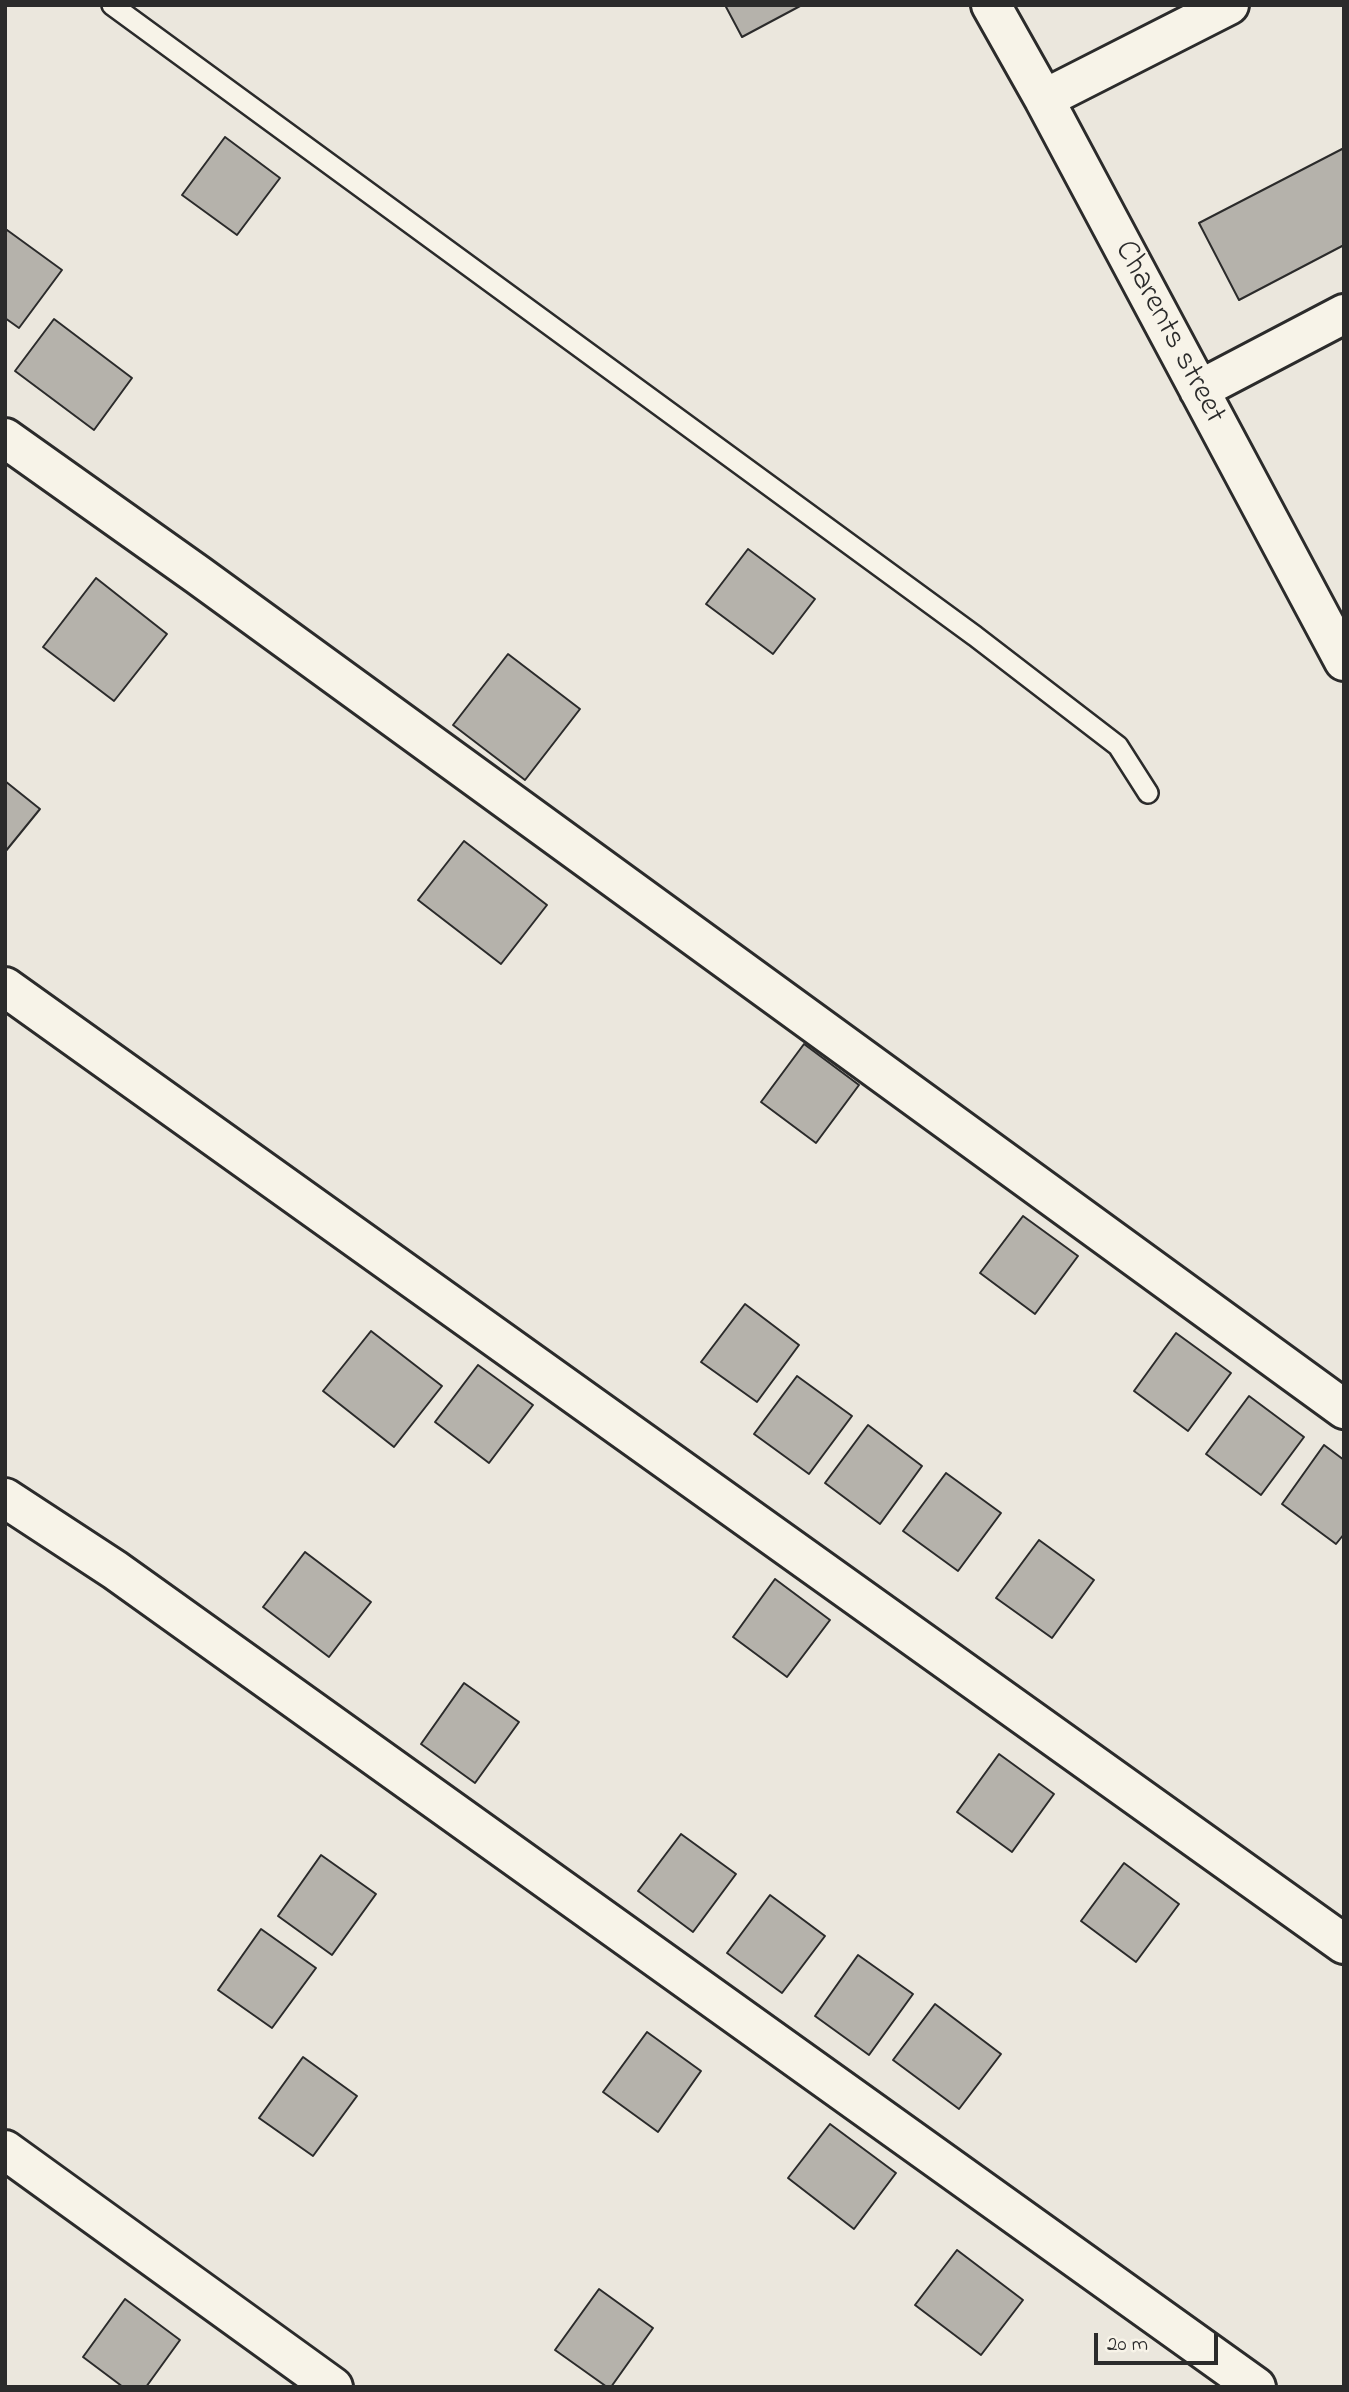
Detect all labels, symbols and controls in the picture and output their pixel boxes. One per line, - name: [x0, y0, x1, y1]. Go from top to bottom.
- street label: Charents street: [1104, 235, 1232, 431]
- scale bar: [1097, 2318, 1221, 2362]
- text: 20 m: [1107, 2330, 1148, 2360]

